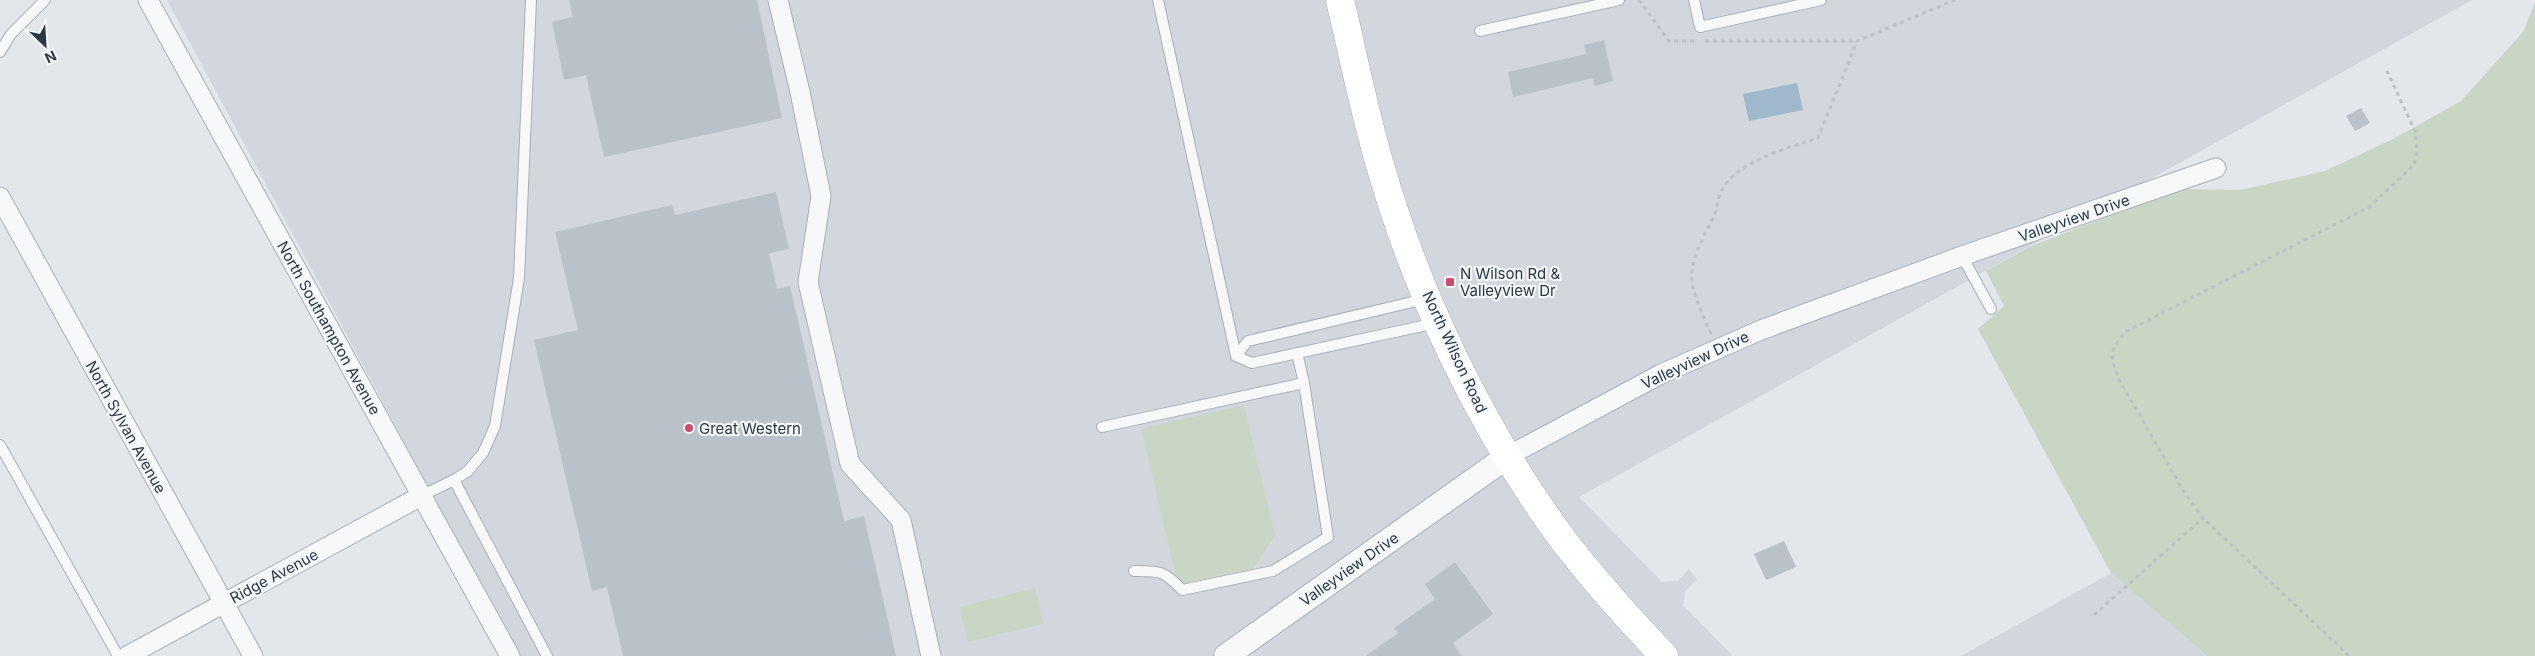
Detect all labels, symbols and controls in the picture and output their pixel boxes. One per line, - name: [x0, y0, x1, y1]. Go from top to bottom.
- north arrow: [20, 20, 70, 70]
- text: N: [42, 47, 59, 67]
- street label: Valleyview Drive: [2016, 190, 2132, 246]
- street label: North Southampton Avenue: [273, 238, 385, 418]
- place label: N Wilson Rd & Valleyview Dr: [1460, 264, 1560, 300]
- marker: N Wilson Rd & Valleyview Dr: [1444, 276, 1456, 288]
- street label: North Wilson Road: [1418, 288, 1492, 416]
- street label: Valleyview Drive: [1638, 327, 1752, 393]
- street label: North Sylvan Avenue: [82, 357, 170, 497]
- place label: Great Western: [699, 419, 801, 438]
- marker: Great Western: [683, 422, 695, 434]
- street label: Valleyview Drive: [1296, 528, 1402, 610]
- street label: Ridge Avenue: [227, 545, 321, 607]

